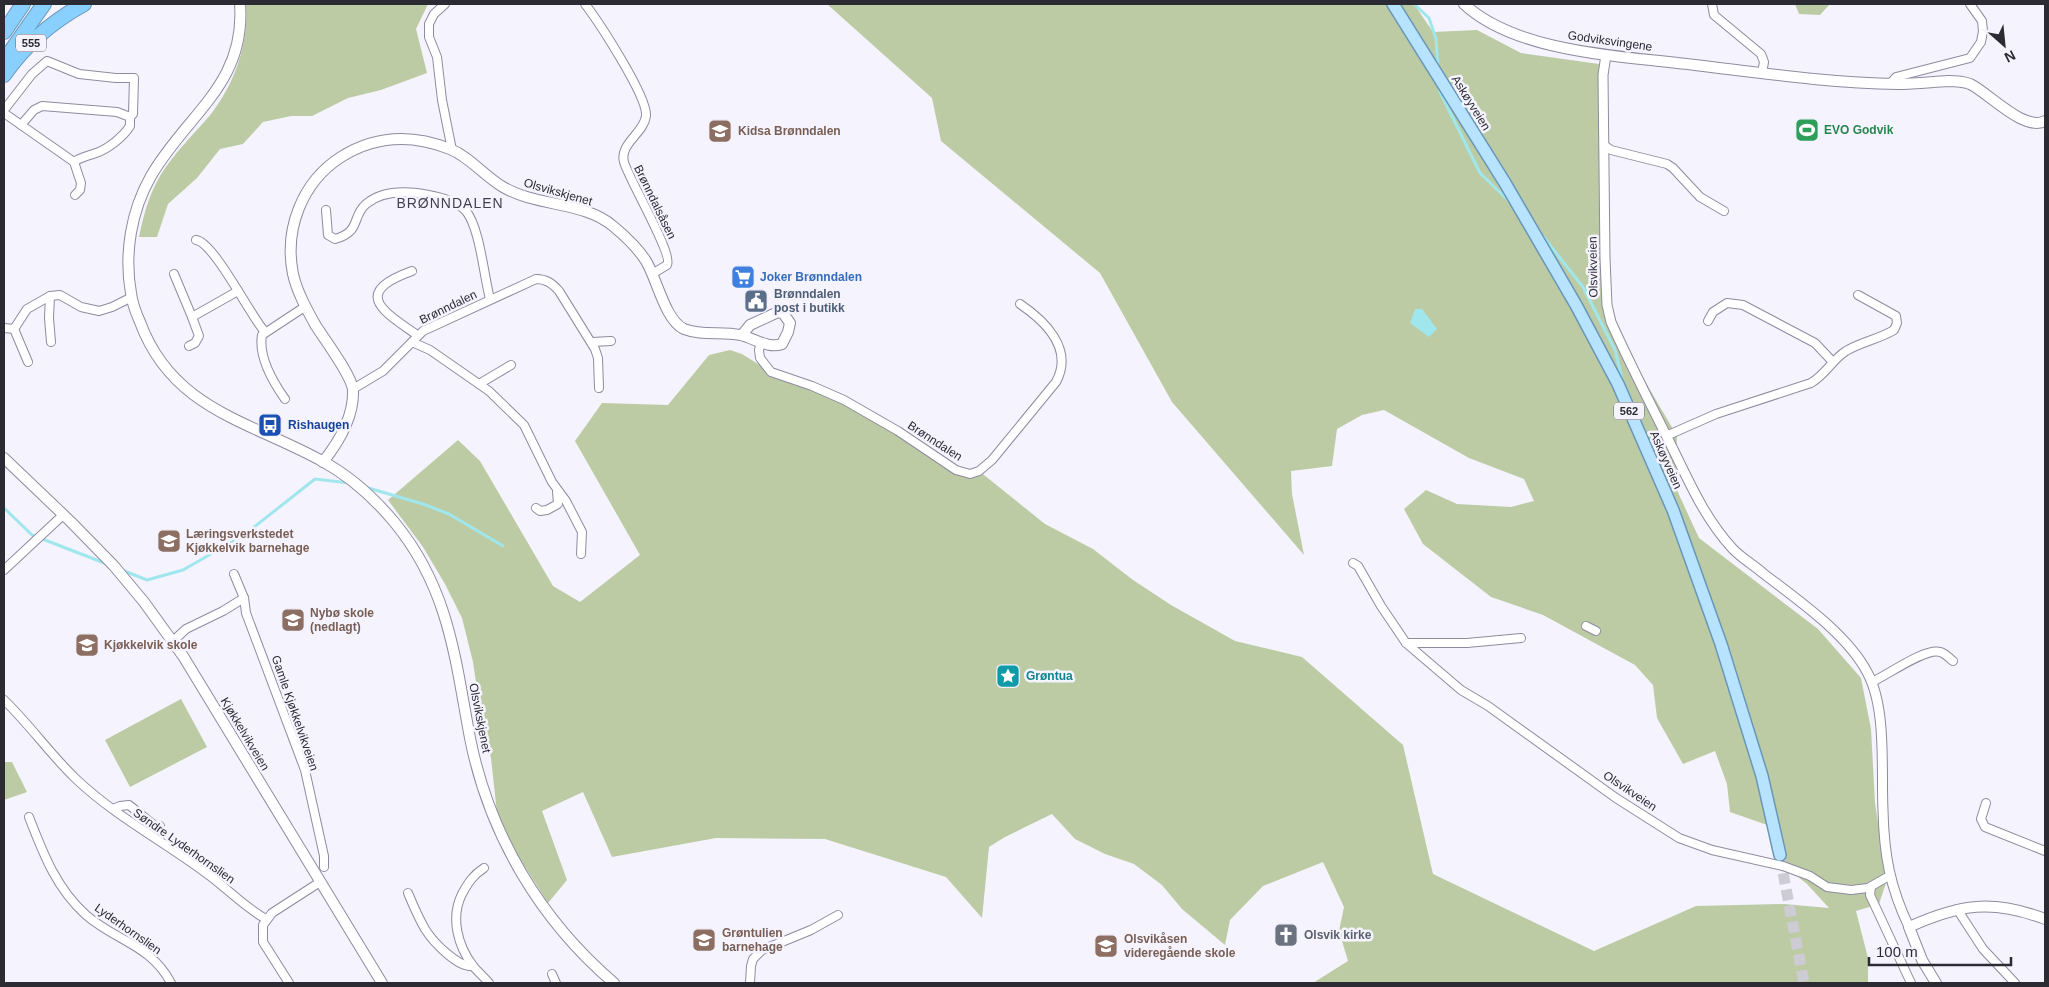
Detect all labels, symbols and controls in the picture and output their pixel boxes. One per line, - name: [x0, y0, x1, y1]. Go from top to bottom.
- north arrow: [1979, 20, 2029, 70]
- street label: Godviksvingene: [1567, 28, 1654, 54]
- road number: 555: [16, 34, 46, 52]
- text: N: [2002, 47, 2018, 66]
- street label: Askøyveien: [1449, 73, 1493, 133]
- sports icon: EVO Godvik: [1794, 117, 1820, 143]
- school or university icon: Kidsa Brønndalen: [707, 118, 733, 144]
- place label: EVO Godvik: [1824, 123, 1894, 137]
- place label: Kidsa Brønndalen: [738, 124, 841, 138]
- street label: Brønndalsåsen: [631, 163, 679, 241]
- street label: Olsvikskjenet: [522, 176, 595, 209]
- district label: BRØNNDALEN: [396, 195, 504, 211]
- street label: Olsvikveien: [1585, 236, 1601, 298]
- supermarket icon: Joker Brønndalen: [730, 264, 756, 290]
- place label: Joker Brønndalen: [760, 270, 862, 284]
- street label: Brønndalen: [417, 287, 479, 327]
- place label: Brønndalen post i butikk: [774, 287, 845, 315]
- public building icon: Brønndalen post i butikk: [743, 288, 769, 314]
- road number: 562: [1614, 402, 1644, 420]
- bus stop icon: Rishaugen: [257, 412, 283, 438]
- place label: Rishaugen: [288, 418, 349, 432]
- street label: Brønndalen: [905, 418, 965, 464]
- street label: Askøyveien: [1647, 429, 1685, 491]
- place label: Læringsverkstedet Kjøkkelvik barnehage: [186, 527, 310, 555]
- school or university icon: Læringsverkstedet Kjøkkelvik barnehage: [156, 528, 182, 554]
- place label: Nybø skole (nedlagt): [310, 606, 374, 634]
- school or university icon: Nybø skole (nedlagt): [280, 607, 306, 633]
- school or university icon: Kjøkkelvik skole: [74, 632, 100, 658]
- place label: Kjøkkelvik skole: [104, 638, 198, 652]
- street label: Gamle Kjøkkelvikveien: [269, 653, 321, 773]
- place icon: Grøntua: [995, 663, 1021, 689]
- place label: Grøntua: [1026, 669, 1073, 683]
- street label: Olsvikskjenet: [466, 682, 494, 755]
- street label: Kjøkkelvikveien: [218, 695, 272, 773]
- street label: Olsvikveien: [1601, 768, 1659, 814]
- street label: Søndre Lyderhornslien: [130, 806, 238, 886]
- street label: Lyderhornslien: [92, 901, 164, 957]
- church icon: Olsvik kirke: [1273, 922, 1299, 948]
- place label: Grøntulien barnehage: [722, 926, 783, 954]
- school or university icon: Grøntulien barnehage: [691, 927, 717, 953]
- place label: Olsvik kirke: [1304, 928, 1372, 942]
- place label: Olsvikåsen videregående skole: [1124, 932, 1236, 960]
- school or university icon: Olsvikåsen videregående skole: [1093, 933, 1119, 959]
- scale bar: [1869, 934, 2012, 966]
- text: 100 m: [1876, 943, 1918, 960]

